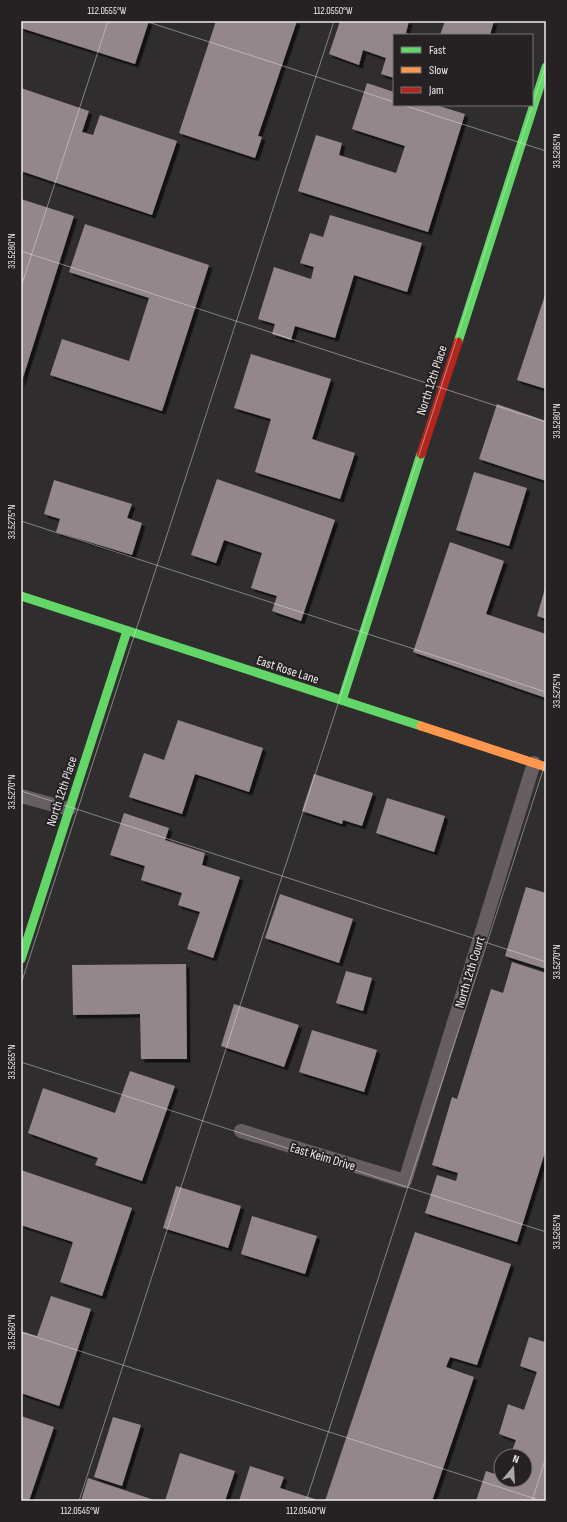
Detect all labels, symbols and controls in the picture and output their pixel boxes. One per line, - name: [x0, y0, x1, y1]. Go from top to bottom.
- text: 112.0555°W: [88, 5, 127, 17]
- text: 112.0550°W: [313, 5, 353, 17]
- legend: [393, 34, 533, 106]
- text: Fast: [429, 43, 446, 58]
- text: Slow: [429, 63, 448, 78]
- text: Jam: [428, 83, 444, 98]
- text: 33.5285°N: [551, 134, 563, 168]
- text: 33.5280°N: [6, 233, 18, 269]
- street label: North 12th Place: [413, 343, 451, 417]
- text: 33.5280°N: [551, 403, 563, 439]
- text: 33.5275°N: [6, 505, 18, 539]
- street label: East Rose Lane: [254, 652, 321, 688]
- text: 33.5275°N: [551, 674, 563, 708]
- street label: North 12th Place: [43, 754, 81, 828]
- text: 33.5270°N: [6, 775, 18, 809]
- street label: North 12th Court: [451, 935, 488, 1010]
- text: 33.5270°N: [551, 945, 563, 979]
- text: 33.5265°N: [6, 1045, 18, 1079]
- street label: East Keim Drive: [288, 1139, 357, 1174]
- text: 33.5265°N: [551, 1215, 563, 1249]
- text: 33.5260°N: [6, 1314, 18, 1350]
- north arrow: [493, 1448, 533, 1488]
- text: N: [511, 1452, 521, 1466]
- text: 112.0545°W: [60, 1505, 100, 1517]
- text: 112.0540°W: [286, 1505, 326, 1517]

